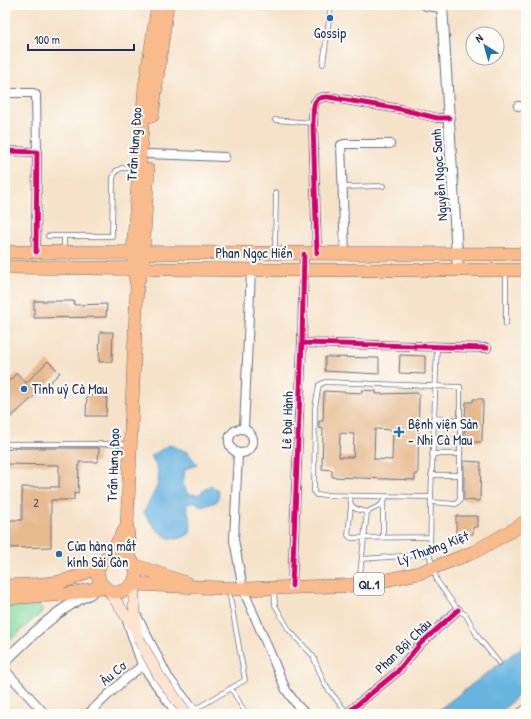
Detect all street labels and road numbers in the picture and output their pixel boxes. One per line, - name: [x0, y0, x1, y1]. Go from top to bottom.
- street label: Trần Hưng Đạo: [121, 106, 147, 181]
- street label: Nguyễn Ngọc Sanh: [426, 128, 452, 222]
- street label: Phan Ngọc Hiển: [215, 243, 293, 263]
- street label: Lê Đại Hành: [276, 391, 297, 449]
- street label: Trần Hưng Đạo: [102, 427, 124, 502]
- street label: Lý Thường Kiệt: [395, 526, 472, 570]
- road number: QL.1: [354, 573, 384, 595]
- street label: Phan Bội Châu: [370, 614, 435, 677]
- street label: Âu Cơ: [96, 655, 131, 689]

